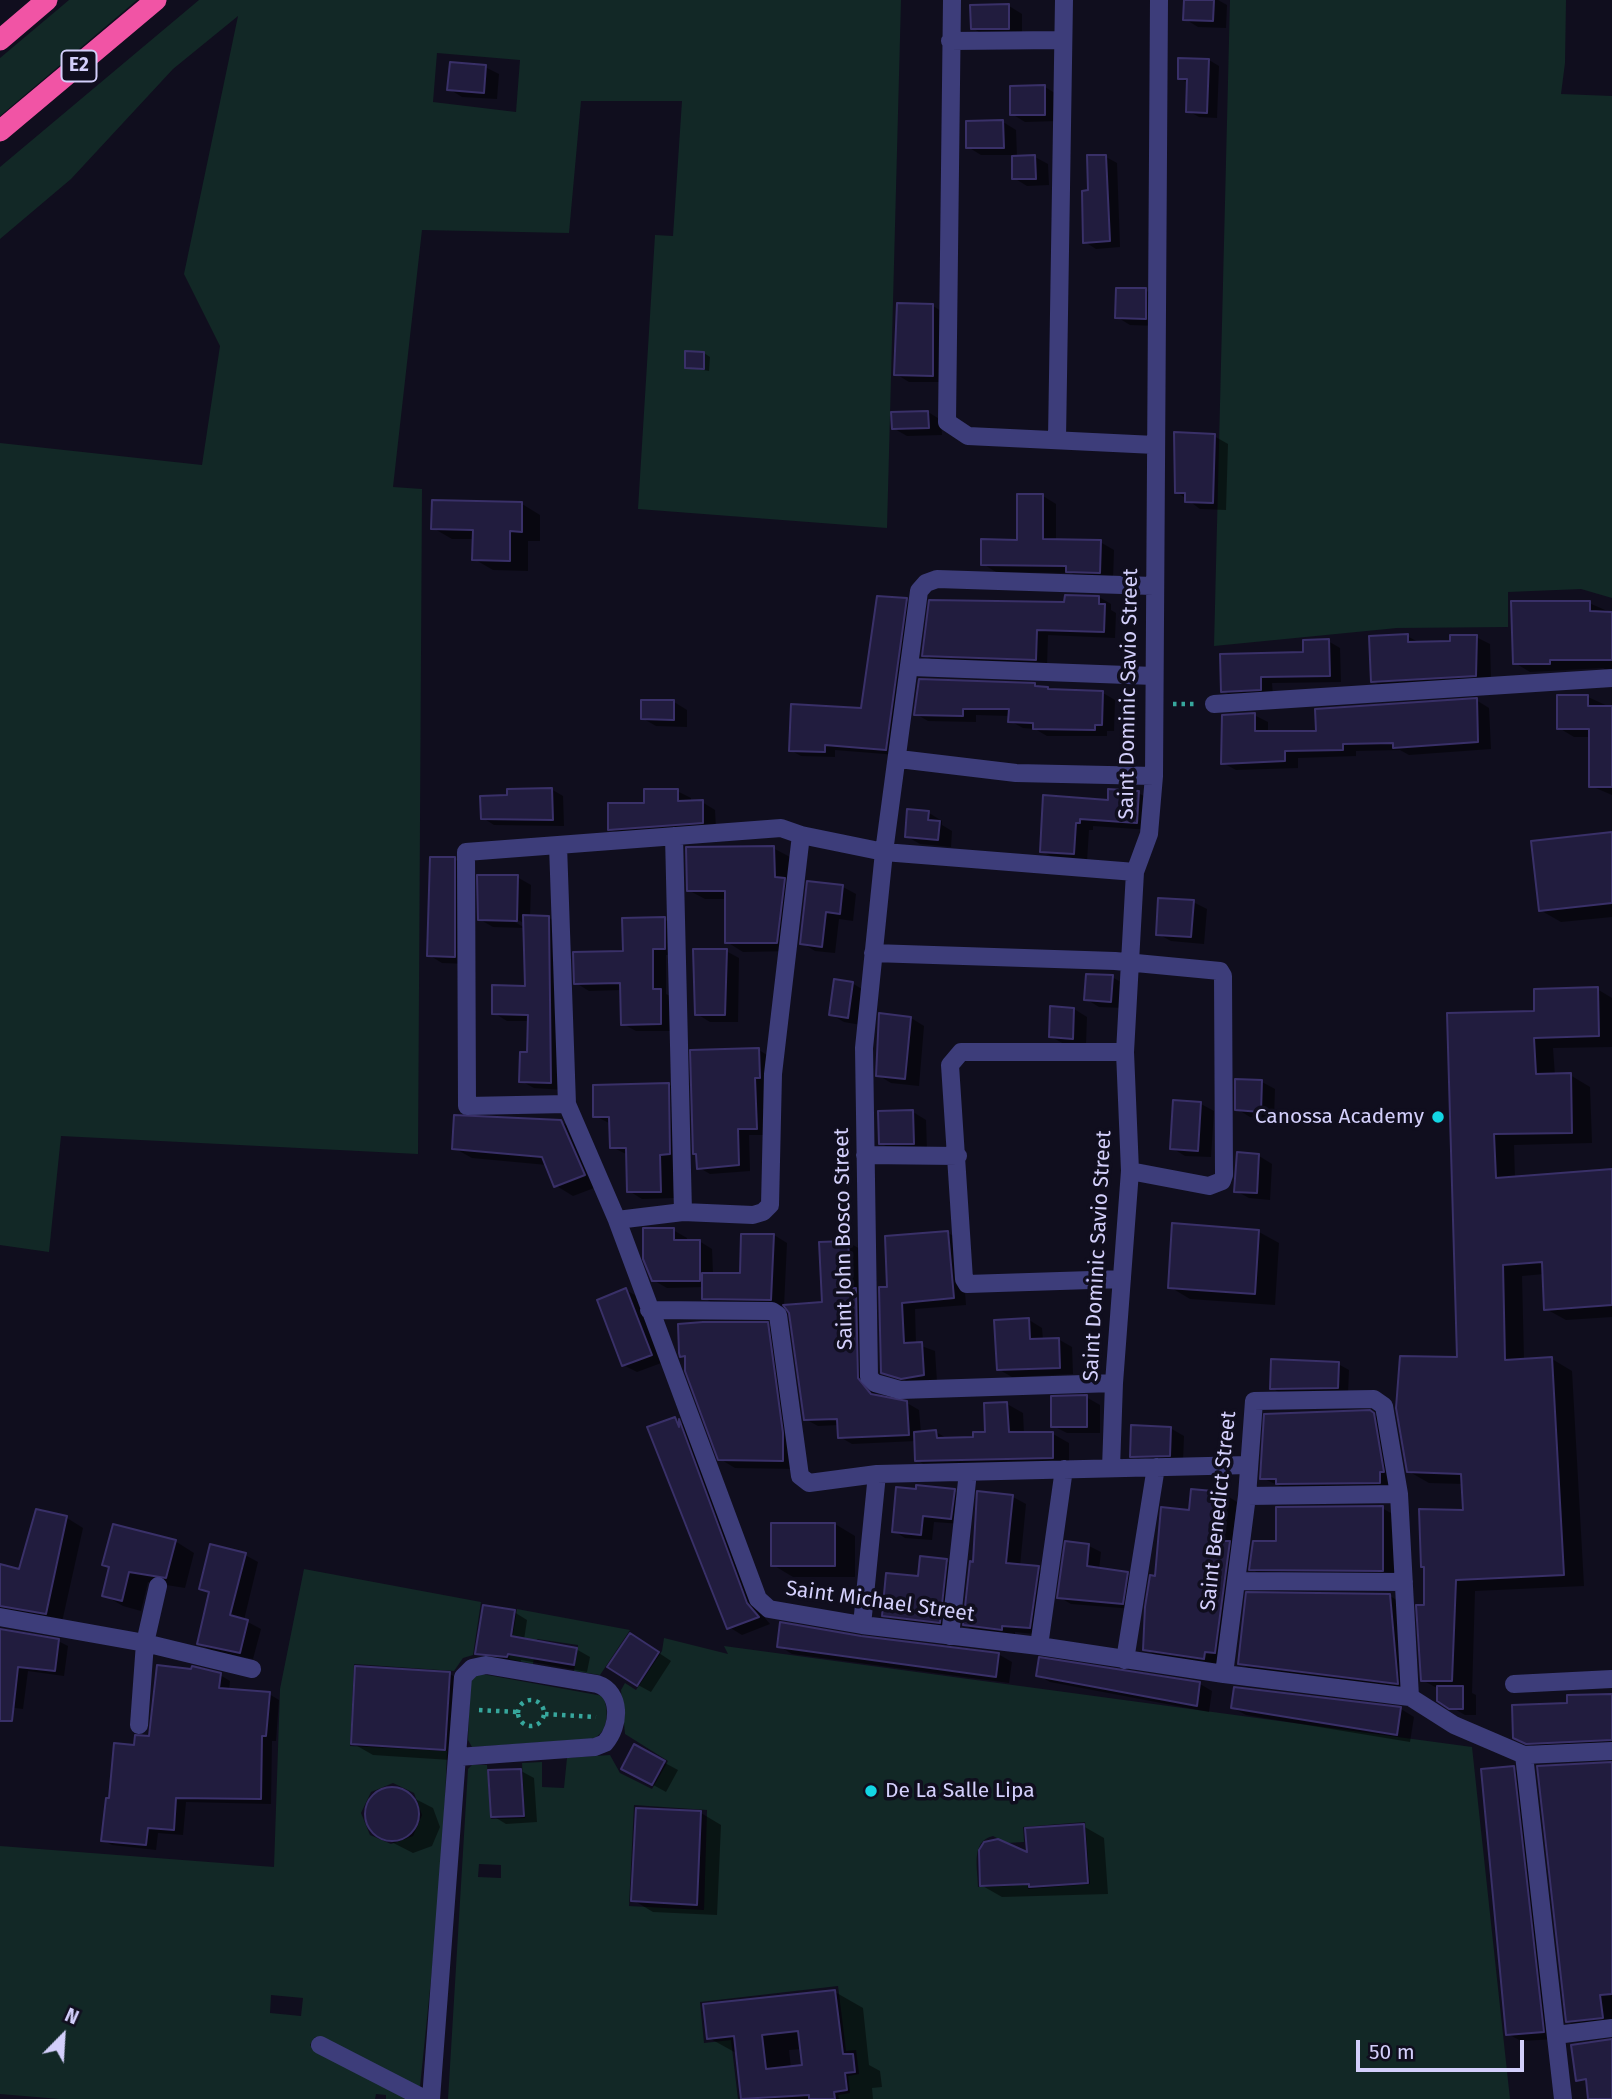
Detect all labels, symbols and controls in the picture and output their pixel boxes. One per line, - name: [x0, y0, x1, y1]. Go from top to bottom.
- road number: E2: [62, 50, 96, 82]
- street label: Saint Dominic Savio Street: [1114, 568, 1144, 820]
- place label: Canossa Academy: [1255, 1104, 1424, 1130]
- marker: Canossa Academy: [1430, 1109, 1446, 1125]
- street label: Saint John Bosco Street: [829, 1128, 859, 1350]
- street label: Saint Dominic Savio Street: [1079, 1130, 1117, 1382]
- street label: Saint Benedict Street: [1196, 1410, 1242, 1612]
- street label: Saint Michael Street: [784, 1576, 976, 1628]
- place label: De La Salle Lipa: [885, 1778, 1035, 1804]
- marker: De La Salle Lipa: [863, 1783, 879, 1799]
- north arrow: [28, 2001, 98, 2071]
- text: N: [61, 2003, 82, 2029]
- scale bar: [1360, 2025, 1528, 2070]
- text: 50 m: [1369, 2039, 1415, 2065]

